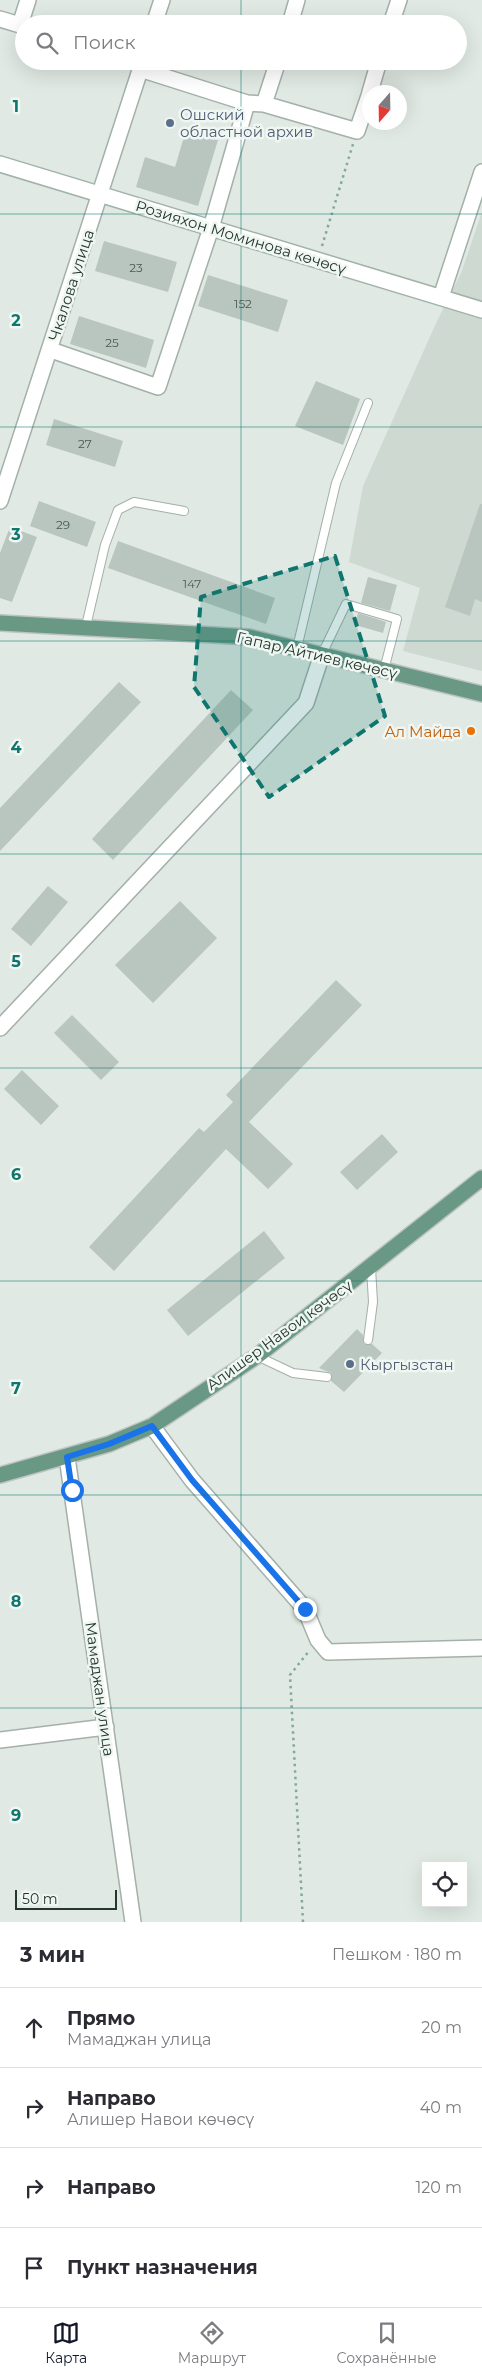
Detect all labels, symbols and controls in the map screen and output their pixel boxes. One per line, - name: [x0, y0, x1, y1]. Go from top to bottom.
- search box: [15, 15, 467, 70]
- icon: search: [33, 29, 61, 57]
- text: Поиск: [73, 31, 136, 54]
- north arrow: [362, 85, 407, 130]
- text: 1: [13, 97, 19, 116]
- place label: Ошский областной архив: [180, 105, 313, 141]
- marker: Ошский областной архив: [164, 117, 176, 129]
- street label: Розияхон Моминова көчөсү: [133, 196, 349, 278]
- street label: Чкалова улица: [44, 227, 98, 343]
- house number: 23: [129, 260, 143, 275]
- house number: 152: [234, 296, 252, 311]
- text: 2: [11, 311, 21, 330]
- house number: 25: [105, 335, 119, 350]
- house number: 27: [78, 436, 92, 451]
- house number: 29: [56, 517, 70, 532]
- text: 3: [10, 525, 21, 544]
- house number: 147: [183, 576, 201, 591]
- street label: Гапар Айтиев көчөсү: [235, 627, 400, 683]
- place label: Ал Майда: [384, 722, 461, 741]
- marker: Ал Майда: [465, 725, 477, 737]
- text: 4: [10, 738, 22, 757]
- text: 5: [11, 952, 21, 971]
- text: 6: [11, 1165, 21, 1184]
- street label: Алишер Навои көчөсү: [202, 1275, 356, 1394]
- place label: Кыргызстан: [360, 1355, 454, 1374]
- marker: Кыргызстан: [344, 1358, 356, 1370]
- text: 7: [11, 1379, 21, 1398]
- route start: [61, 1479, 84, 1502]
- text: 8: [11, 1592, 21, 1611]
- route end: [294, 1598, 317, 1621]
- street label: Мамаджан улица: [81, 1621, 119, 1757]
- text: 9: [11, 1806, 21, 1825]
- map controls: [422, 1862, 467, 1907]
- button: locate: [422, 1862, 467, 1907]
- scale bar: [15, 1887, 118, 1910]
- text: 50 m: [22, 1890, 58, 1908]
- text: 3 мин: [20, 1942, 85, 1967]
- text: Пешком · 180 m: [332, 1945, 462, 1964]
- text: Прямо: [67, 2007, 135, 2030]
- icon: ahead: [20, 2014, 48, 2042]
- text: 20 m: [421, 2018, 462, 2037]
- text: Мамаджан улица: [67, 2030, 211, 2049]
- text: Направо: [67, 2087, 156, 2110]
- icon: right: [20, 2094, 48, 2122]
- text: 40 m: [420, 2098, 462, 2117]
- text: Алишер Навои көчөсү: [67, 2110, 254, 2129]
- icon: right: [20, 2174, 48, 2202]
- text: Направо: [67, 2176, 156, 2199]
- text: 120 m: [415, 2178, 462, 2197]
- icon: arrive: [20, 2254, 48, 2282]
- text: Пункт назначения: [67, 2256, 258, 2279]
- tab: Карта: [45, 2319, 87, 2367]
- tab: Маршрут: [178, 2319, 246, 2367]
- tab: Сохранённые: [337, 2319, 437, 2367]

